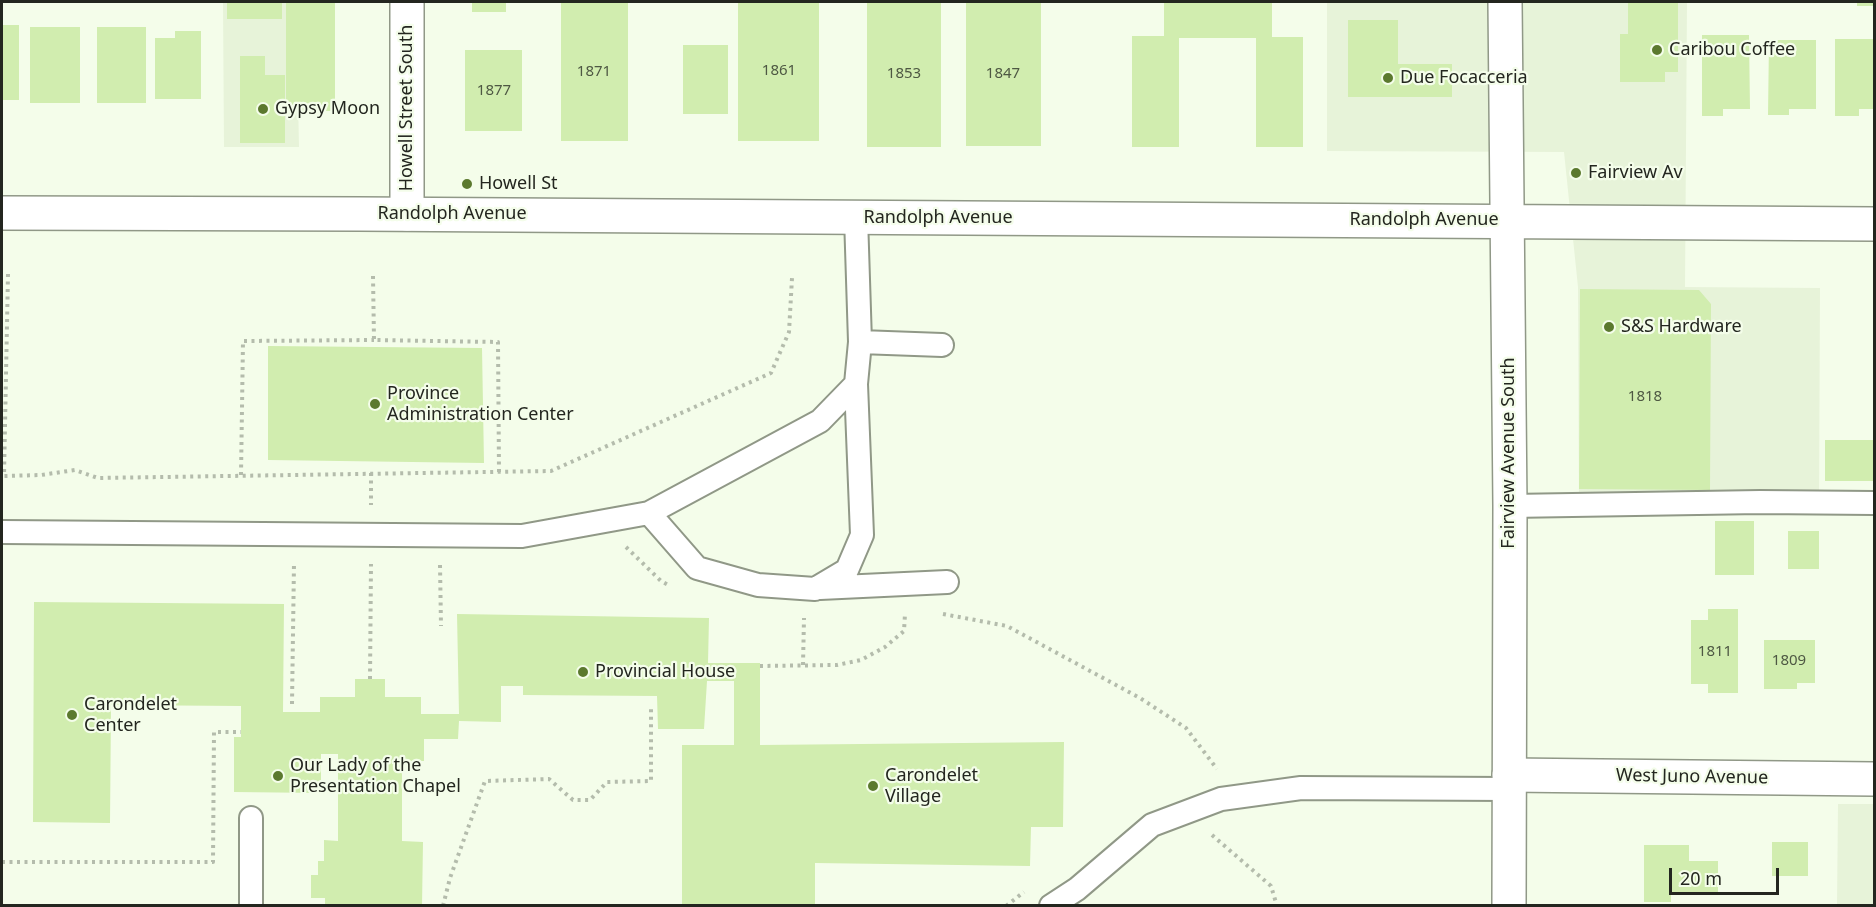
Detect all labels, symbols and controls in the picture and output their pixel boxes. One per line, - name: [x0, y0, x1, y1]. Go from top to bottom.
- street label: Howell Street South: [396, 25, 418, 191]
- place label: Caribou Coffee: [1669, 39, 1795, 61]
- marker: Caribou Coffee: [1650, 43, 1664, 57]
- house number: 1861: [762, 62, 796, 80]
- house number: 1871: [577, 63, 611, 81]
- house number: 1853: [887, 65, 921, 83]
- house number: 1847: [986, 65, 1020, 83]
- place label: Due Focacceria: [1400, 67, 1528, 89]
- marker: Due Focacceria: [1381, 71, 1395, 85]
- house number: 1877: [477, 82, 511, 100]
- place label: Gypsy Moon: [275, 98, 380, 120]
- marker: Gypsy Moon: [256, 102, 270, 116]
- place label: Fairview Av: [1588, 162, 1683, 184]
- marker: Fairview Av: [1569, 166, 1583, 180]
- place label: Howell St: [479, 173, 558, 195]
- marker: Howell St: [460, 177, 474, 191]
- street label: Randolph Avenue: [377, 203, 527, 225]
- street label: Randolph Avenue: [863, 207, 1013, 229]
- street label: Randolph Avenue: [1349, 209, 1499, 231]
- place label: S&S Hardware: [1621, 316, 1742, 338]
- marker: S&S Hardware: [1602, 320, 1616, 334]
- street label: Fairview Avenue South: [1498, 357, 1520, 549]
- place label: Province Administration Center: [387, 383, 574, 426]
- house number: 1818: [1628, 388, 1662, 406]
- marker: Province Administration Center: [368, 397, 382, 411]
- house number: 1811: [1698, 643, 1732, 661]
- house number: 1809: [1772, 652, 1806, 670]
- place label: Provincial House: [595, 661, 735, 683]
- marker: Provincial House: [576, 665, 590, 679]
- place label: Carondelet Center: [84, 694, 177, 736]
- marker: Carondelet Center: [65, 708, 79, 722]
- place label: Our Lady of the Presentation Chapel: [290, 755, 461, 798]
- place label: Carondelet Village: [885, 765, 978, 808]
- street label: West Juno Avenue: [1616, 765, 1768, 789]
- marker: Our Lady of the Presentation Chapel: [271, 769, 285, 783]
- marker: Carondelet Village: [866, 779, 880, 793]
- scale bar: [1672, 856, 1782, 894]
- text: 20 m: [1680, 866, 1722, 890]

